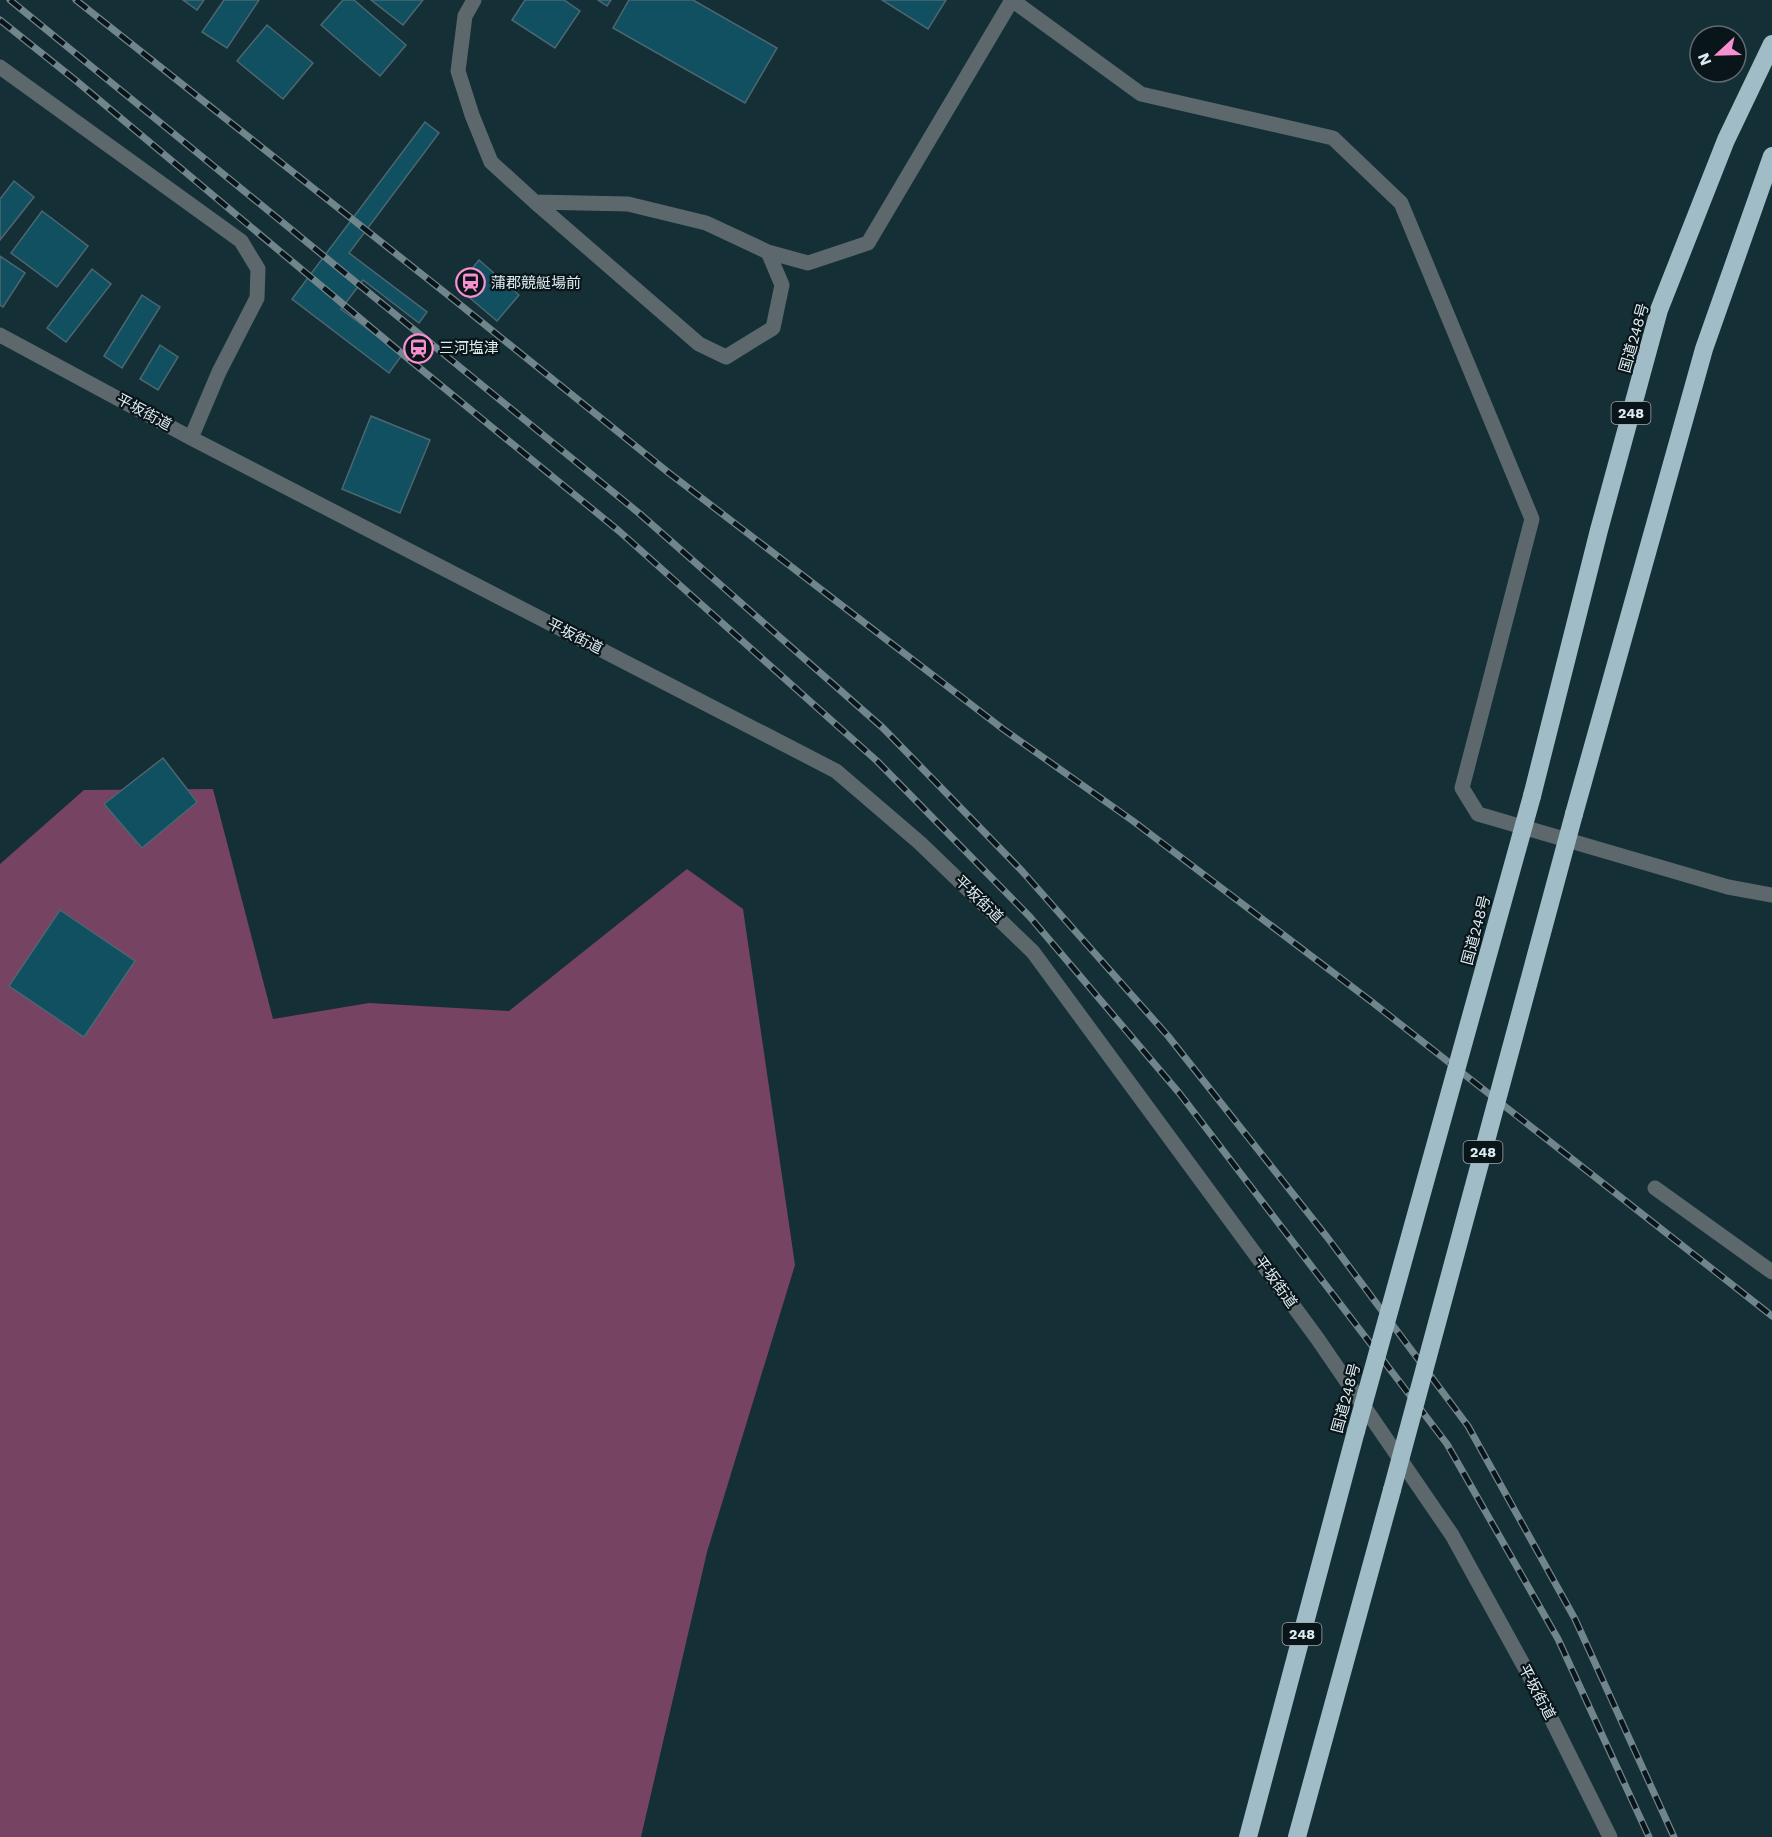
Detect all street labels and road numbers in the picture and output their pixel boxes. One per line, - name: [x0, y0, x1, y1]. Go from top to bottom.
- street label: 国道248号: [1615, 301, 1653, 375]
- street label: 平坂街道: [113, 390, 175, 434]
- road number: 248: [1612, 402, 1650, 424]
- street label: 平坂街道: [544, 614, 606, 658]
- street label: 平坂街道: [951, 872, 1007, 926]
- street label: 国道248号: [1458, 893, 1494, 967]
- road number: 248: [1464, 1141, 1502, 1163]
- street label: 平坂街道: [1251, 1252, 1301, 1312]
- street label: 国道248号: [1328, 1361, 1364, 1435]
- road number: 248: [1282, 1623, 1322, 1645]
- street label: 平坂街道: [1515, 1661, 1559, 1723]

